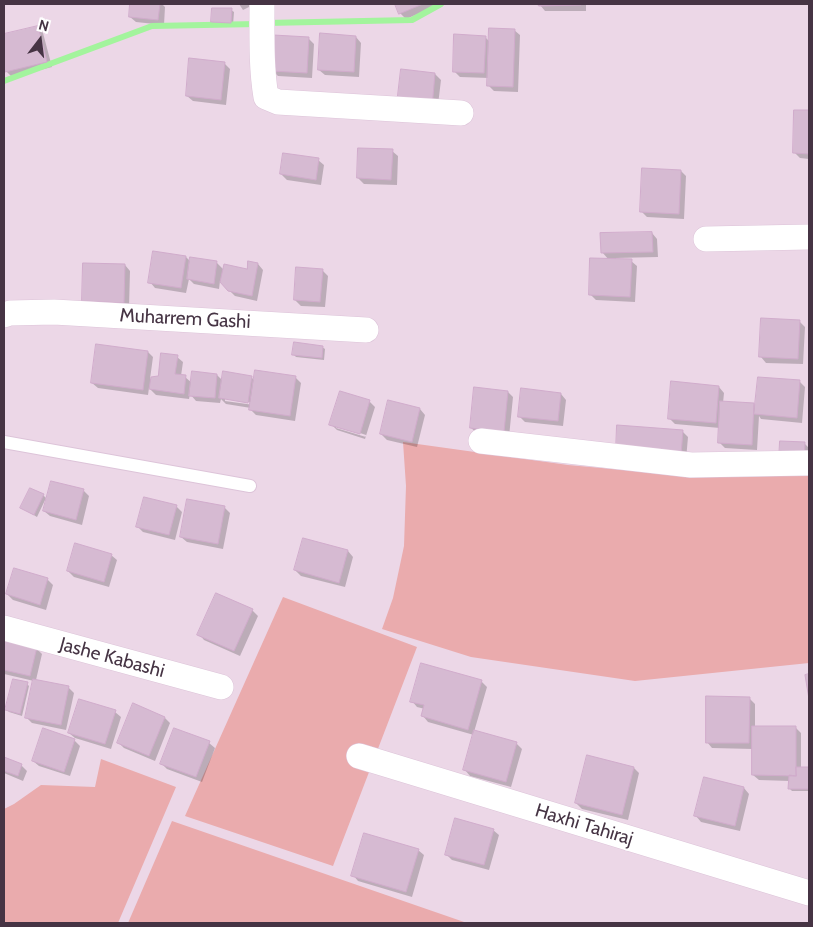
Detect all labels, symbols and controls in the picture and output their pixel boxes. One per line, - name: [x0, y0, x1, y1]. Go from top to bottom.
- north arrow: [15, 15, 65, 65]
- text: N: [37, 16, 51, 35]
- street label: Muharrem Gashi: [119, 304, 251, 334]
- street label: Jashe Kabashi: [57, 633, 167, 683]
- street label: Haxhi Tahiraj: [532, 799, 636, 851]

